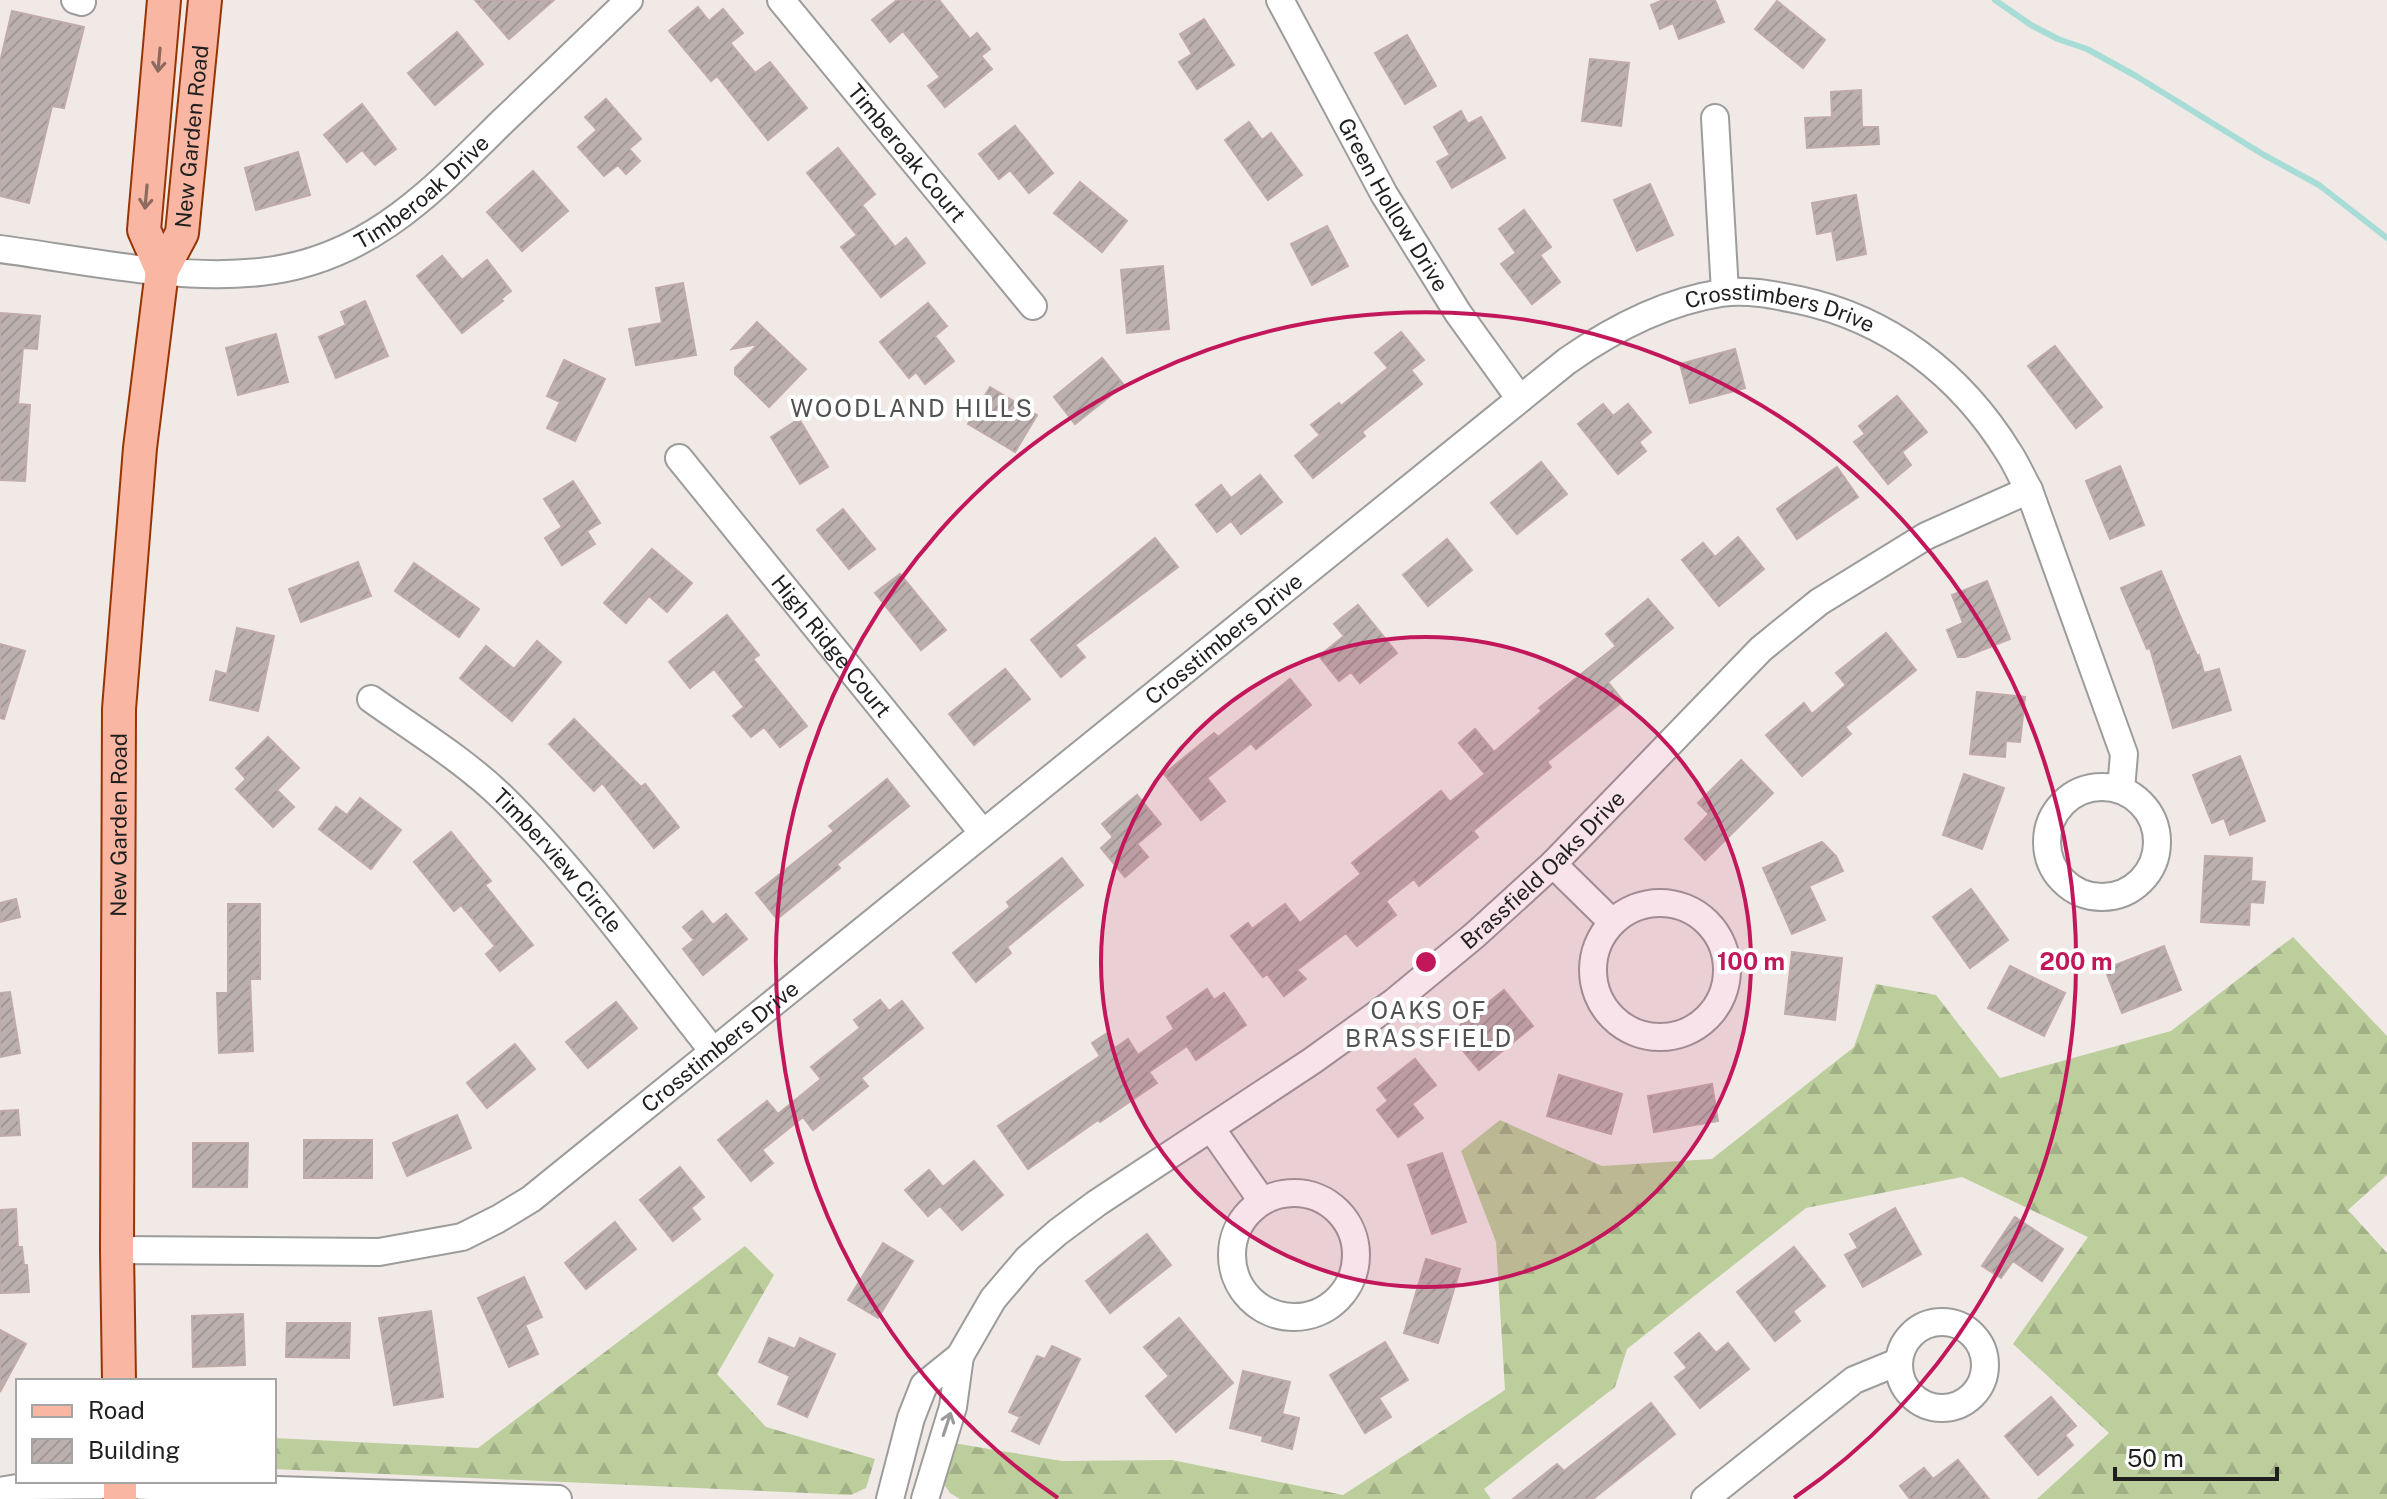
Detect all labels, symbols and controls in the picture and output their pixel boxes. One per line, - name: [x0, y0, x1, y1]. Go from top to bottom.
- street label: New Garden Road: [170, 44, 213, 229]
- one-way arrow: [151, 46, 166, 73]
- street label: Timberoak Court: [842, 78, 971, 227]
- street label: Green Hollow Drive: [1333, 113, 1454, 296]
- street label: Timberoak Drive: [350, 129, 494, 254]
- one-way arrow: [139, 183, 154, 210]
- street label: Crosstimbers Drive: [1682, 279, 1879, 338]
- district label: WOODLAND HILLS: [790, 394, 1034, 422]
- street label: Crosstimbers Drive: [1140, 568, 1307, 710]
- street label: High Ridge Court: [766, 570, 897, 722]
- street label: New Garden Road: [105, 733, 132, 917]
- street label: Timberview Circle: [488, 783, 628, 937]
- street label: Brassfield Oaks Drive: [1455, 785, 1630, 954]
- text: 100 m: [1717, 947, 1785, 975]
- text: 200 m: [2039, 947, 2113, 975]
- centre of rings: [1412, 948, 1440, 976]
- street label: Crosstimbers Drive: [636, 975, 804, 1118]
- district label: OAKS OF BRASSFIELD: [1345, 996, 1513, 1052]
- legend: [16, 1379, 276, 1483]
- text: Road: [88, 1396, 145, 1424]
- one-way arrow: [941, 1412, 955, 1437]
- scale bar: [2115, 1431, 2277, 1481]
- text: Building: [88, 1436, 180, 1464]
- text: 50 m: [2127, 1444, 2184, 1472]

